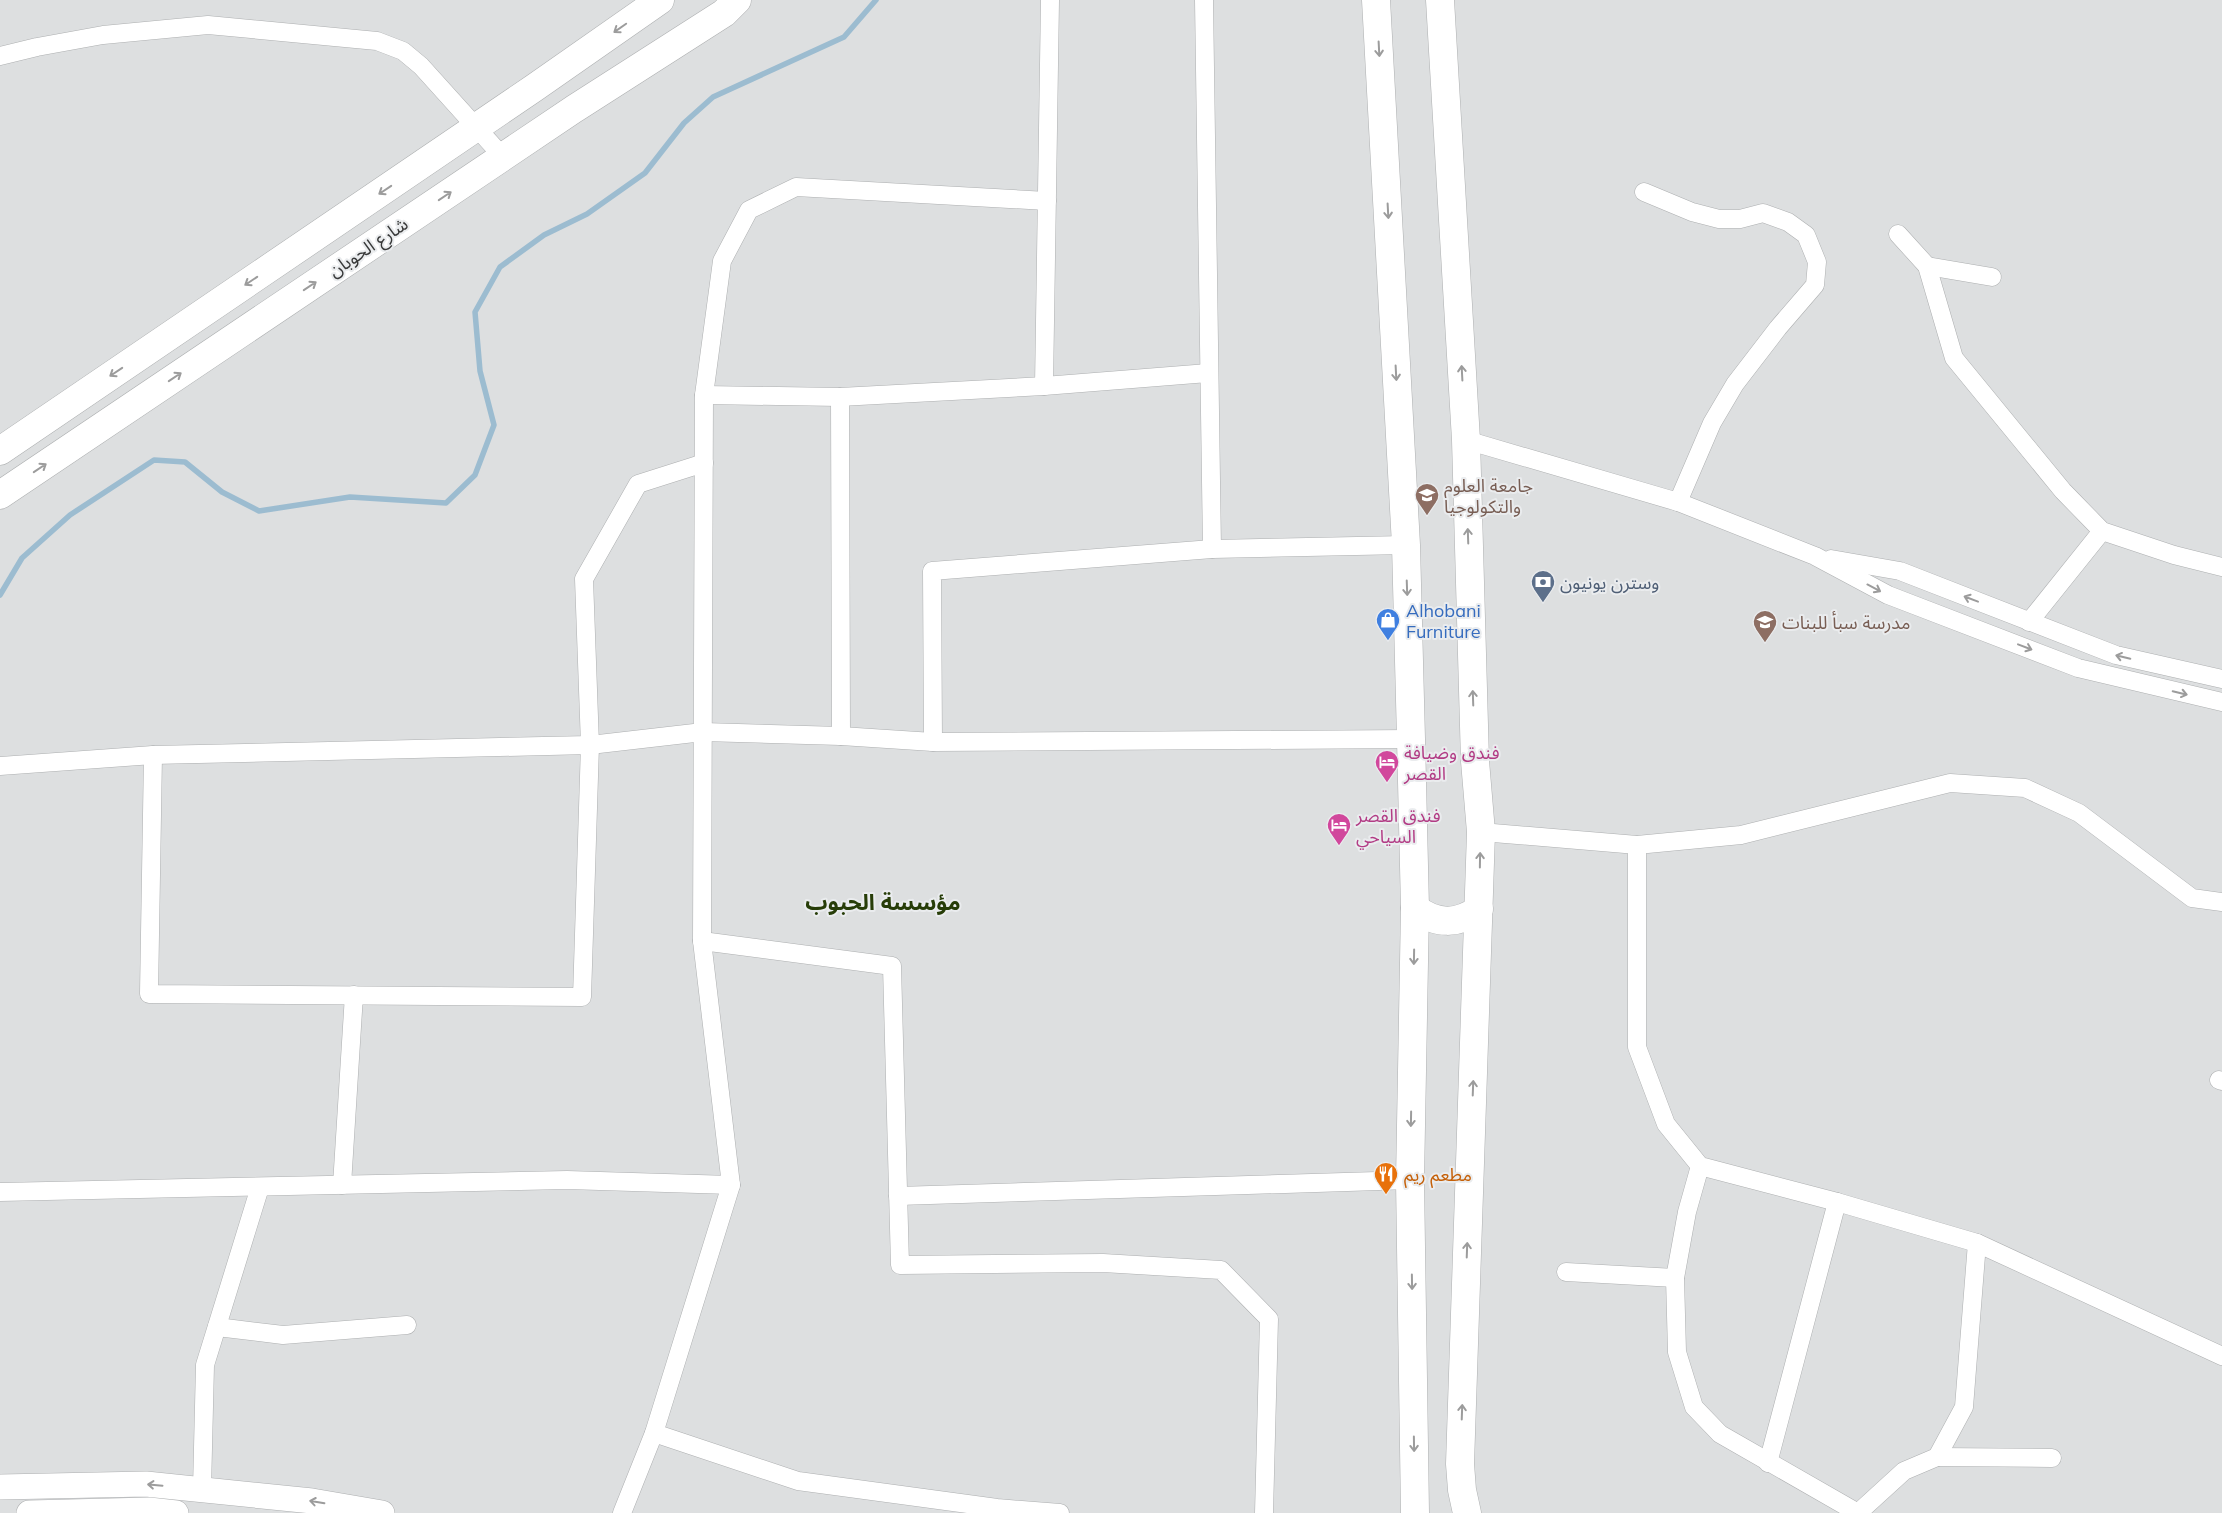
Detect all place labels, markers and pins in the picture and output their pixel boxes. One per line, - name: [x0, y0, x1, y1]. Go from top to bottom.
- place label: جامعة العلوم والتكولوجيا: [1444, 474, 1533, 518]
- school or university icon: جامعة العلوم والتكولوجيا: [1414, 482, 1440, 516]
- bank icon: وسترن يونيون: [1530, 569, 1556, 603]
- place label: وسترن يونيون: [1560, 571, 1659, 594]
- place label: Alhobani Furniture: [1406, 599, 1481, 643]
- shop icon: Alhobani Furniture: [1375, 607, 1401, 641]
- school or university icon: مدرسة سبأ للبنات: [1752, 609, 1778, 643]
- place label: مدرسة سبأ للبنات: [1782, 611, 1910, 634]
- place label: فندق وضيافة القصر: [1403, 741, 1499, 785]
- hotel icon: فندق وضيافة القصر: [1374, 749, 1400, 783]
- place label: فندق القصر السياحي: [1355, 804, 1441, 850]
- hotel icon: فندق القصر السياحي: [1326, 812, 1352, 846]
- restaurant icon: مطعم ريم: [1373, 1161, 1399, 1195]
- place label: مطعم ريم: [1404, 1163, 1472, 1188]

